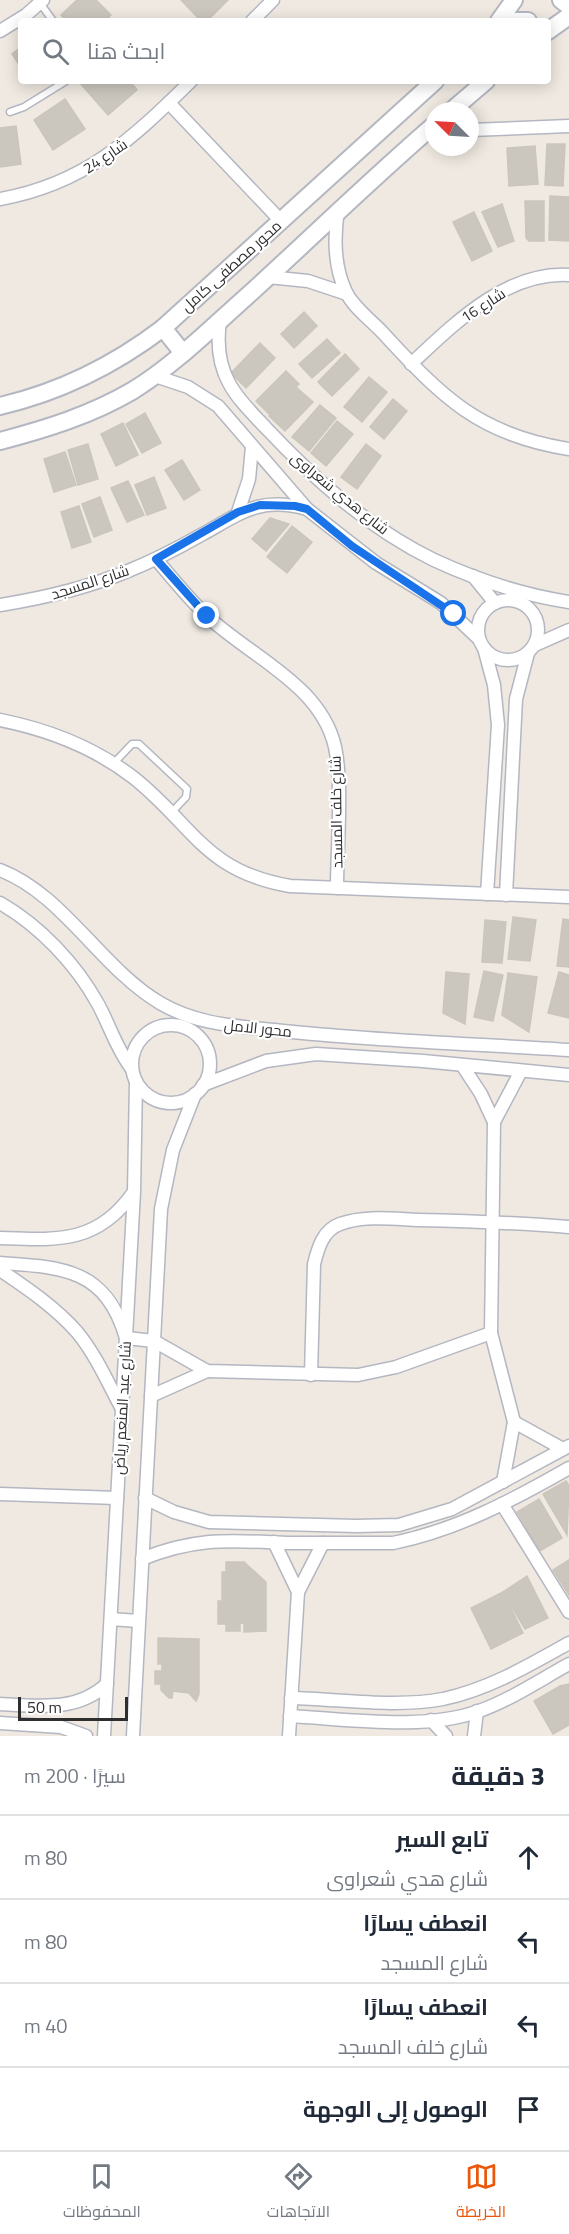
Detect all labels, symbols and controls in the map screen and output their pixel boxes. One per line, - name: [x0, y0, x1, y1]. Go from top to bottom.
- search box: [18, 18, 551, 84]
- text: ابحث هنا: [87, 34, 165, 68]
- icon: search: [39, 35, 72, 68]
- north arrow: [425, 102, 479, 156]
- street label: شارع 24: [78, 133, 132, 179]
- street label: محور مصطفى كامل: [176, 215, 286, 317]
- street label: شارع 16: [456, 282, 510, 328]
- street label: شارع هدي شعراوى: [285, 446, 394, 541]
- street label: شارع المسجد: [48, 559, 132, 605]
- route start: [440, 600, 466, 626]
- route end: [193, 602, 219, 628]
- street label: شارع خلف المسجد: [324, 755, 348, 869]
- street label: محور الامل: [223, 1013, 293, 1043]
- street label: شارع عبد المنعم رياض: [107, 1341, 137, 1475]
- scale bar: [18, 1694, 128, 1722]
- text: 50 m: [27, 1695, 62, 1719]
- text: 3 دقيقة: [451, 1756, 545, 1795]
- text: سيرًا · 200 m: [24, 1760, 126, 1791]
- text: تابع السير: [396, 1822, 488, 1856]
- icon: ahead: [512, 1841, 545, 1874]
- text: 80 m: [24, 1842, 68, 1873]
- text: شارع هدي شعراوى: [326, 1863, 488, 1894]
- text: انعطف يسارًا: [363, 1906, 488, 1940]
- icon: left: [512, 1925, 545, 1958]
- text: 80 m: [24, 1926, 68, 1957]
- text: شارع المسجد: [381, 1947, 488, 1978]
- text: انعطف يسارًا: [363, 1990, 488, 2024]
- icon: left: [512, 2009, 545, 2042]
- text: 40 m: [24, 2010, 68, 2041]
- text: شارع خلف المسجد: [338, 2031, 488, 2062]
- text: الوصول إلى الوجهة: [303, 2092, 488, 2126]
- icon: arrive: [512, 2093, 545, 2126]
- tab: المحفوظات: [63, 2160, 141, 2226]
- tab: الاتجاهات: [267, 2160, 330, 2226]
- tab: الخريطة: [456, 2160, 506, 2226]

